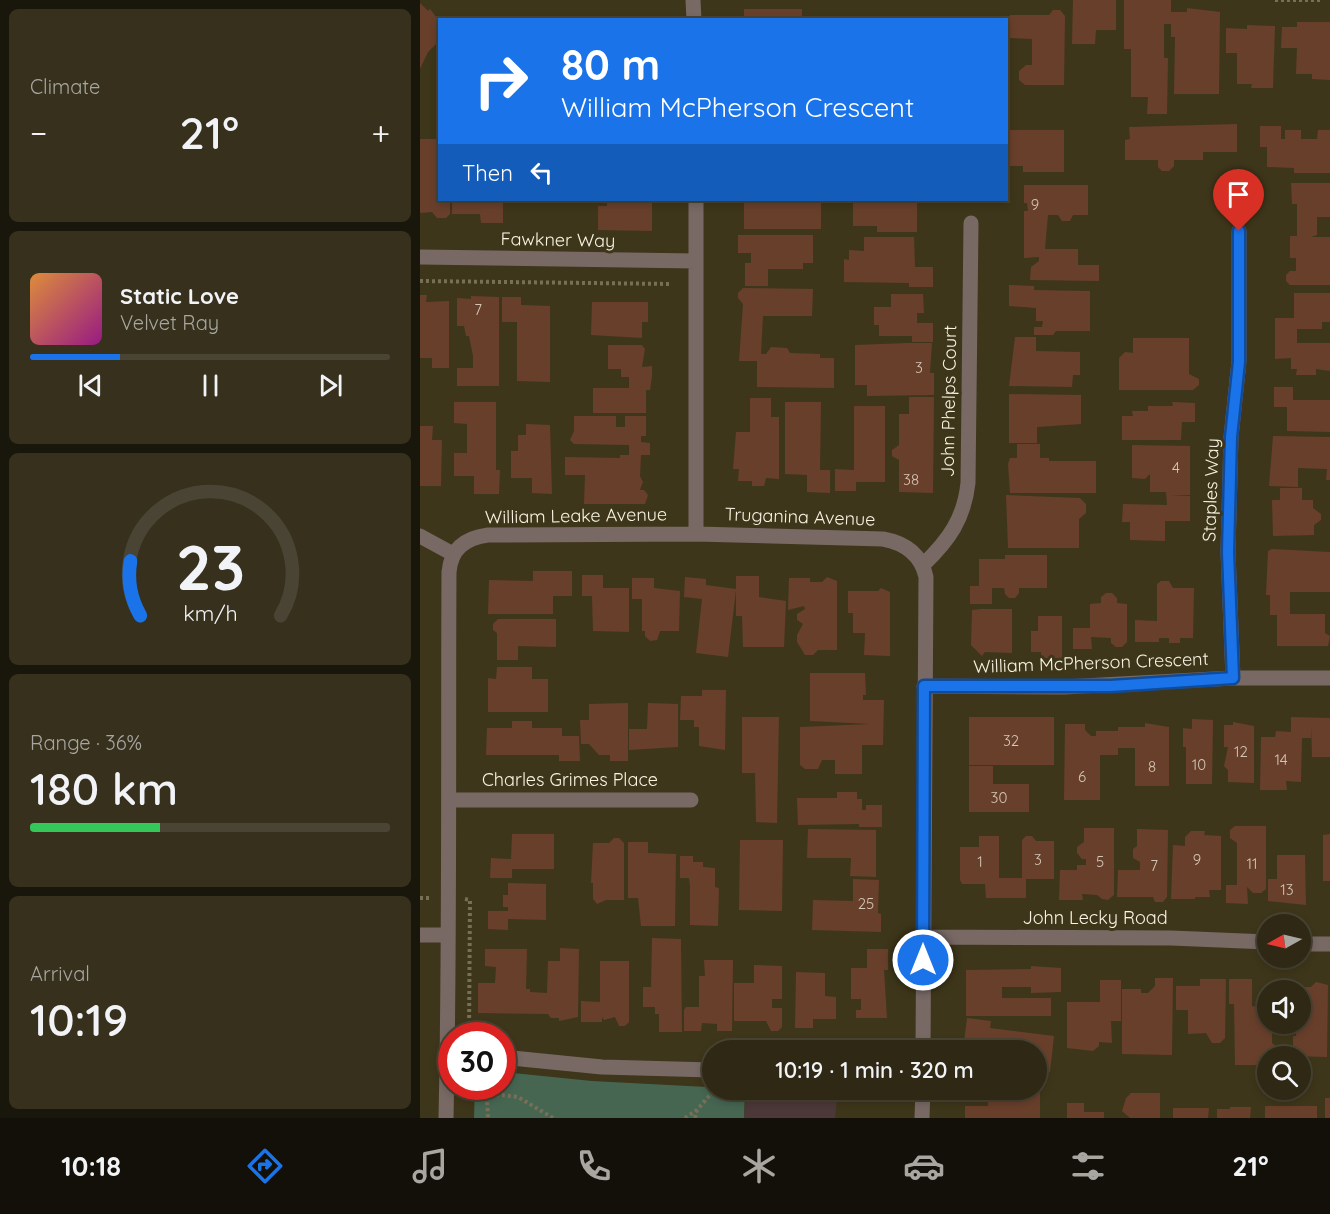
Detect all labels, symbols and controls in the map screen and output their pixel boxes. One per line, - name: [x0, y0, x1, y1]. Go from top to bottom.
- text: 80 m: [561, 38, 660, 91]
- icon: right: [462, 42, 540, 120]
- text: Climate: [30, 74, 100, 99]
- text: William McPherson Crescent: [561, 90, 914, 124]
- text: 21°: [180, 104, 239, 160]
- text: −: [30, 112, 47, 153]
- text: +: [371, 112, 390, 153]
- icon: left: [525, 156, 558, 189]
- text: Then: [462, 159, 513, 187]
- pin: [1213, 169, 1264, 231]
- icon: arrive: [1222, 178, 1255, 211]
- house number: 9: [1031, 195, 1039, 214]
- street label: Fawkner Way: [501, 227, 615, 252]
- text: Static Love: [120, 282, 239, 310]
- house number: 7: [474, 300, 482, 319]
- text: Velvet Ray: [120, 310, 219, 335]
- street label: John Phelps Court: [936, 325, 961, 477]
- house number: 3: [915, 358, 923, 377]
- icon: previous: [74, 369, 107, 402]
- icon: pause: [194, 369, 227, 402]
- icon: next: [314, 369, 347, 402]
- street label: Staples Way: [1197, 438, 1224, 542]
- house number: 4: [1172, 458, 1180, 477]
- house number: 38: [903, 470, 919, 489]
- street label: William Leake Avenue: [485, 502, 667, 529]
- street label: Truganina Avenue: [724, 502, 876, 531]
- text: 23: [175, 528, 245, 606]
- text: km/h: [183, 600, 237, 626]
- street label: William McPherson Crescent: [973, 647, 1209, 678]
- text: Range · 36%: [30, 730, 142, 755]
- house number: 32: [1003, 731, 1019, 750]
- house number: 12: [1234, 742, 1248, 761]
- house number: 14: [1274, 750, 1288, 769]
- house number: 10: [1192, 755, 1206, 774]
- house number: 8: [1148, 757, 1156, 776]
- text: 180 km: [30, 760, 178, 816]
- house number: 6: [1078, 767, 1086, 786]
- street label: Charles Grimes Place: [482, 768, 658, 791]
- house number: 30: [991, 788, 1007, 807]
- house number: 3: [1034, 850, 1042, 869]
- house number: 9: [1193, 850, 1201, 869]
- house number: 1: [977, 852, 983, 871]
- house number: 5: [1096, 852, 1104, 871]
- house number: 11: [1246, 854, 1258, 873]
- house number: 7: [1150, 856, 1158, 875]
- house number: 13: [1280, 880, 1294, 899]
- house number: 25: [858, 894, 874, 913]
- street label: John Lecky Road: [1022, 906, 1168, 929]
- north arrow: [1257, 914, 1311, 968]
- map controls: [1257, 914, 1311, 1100]
- position arrow: [891, 928, 955, 992]
- text: Arrival: [30, 961, 90, 986]
- button: sound: [1257, 980, 1311, 1034]
- text: 10:19: [30, 991, 128, 1047]
- speed limit sign: 30: [438, 1022, 516, 1100]
- button: search: [1257, 1046, 1311, 1100]
- text: 10:19 · 1 min · 320 m: [775, 1056, 974, 1084]
- icon: directions: [244, 1145, 286, 1187]
- icon: music: [409, 1145, 451, 1187]
- icon: phone: [573, 1145, 615, 1187]
- icon: climate: [738, 1145, 780, 1187]
- icon: car: [903, 1145, 945, 1187]
- icon: filters: [1067, 1145, 1109, 1187]
- text: 10:18: [61, 1149, 121, 1183]
- text: 21°: [1232, 1149, 1269, 1183]

